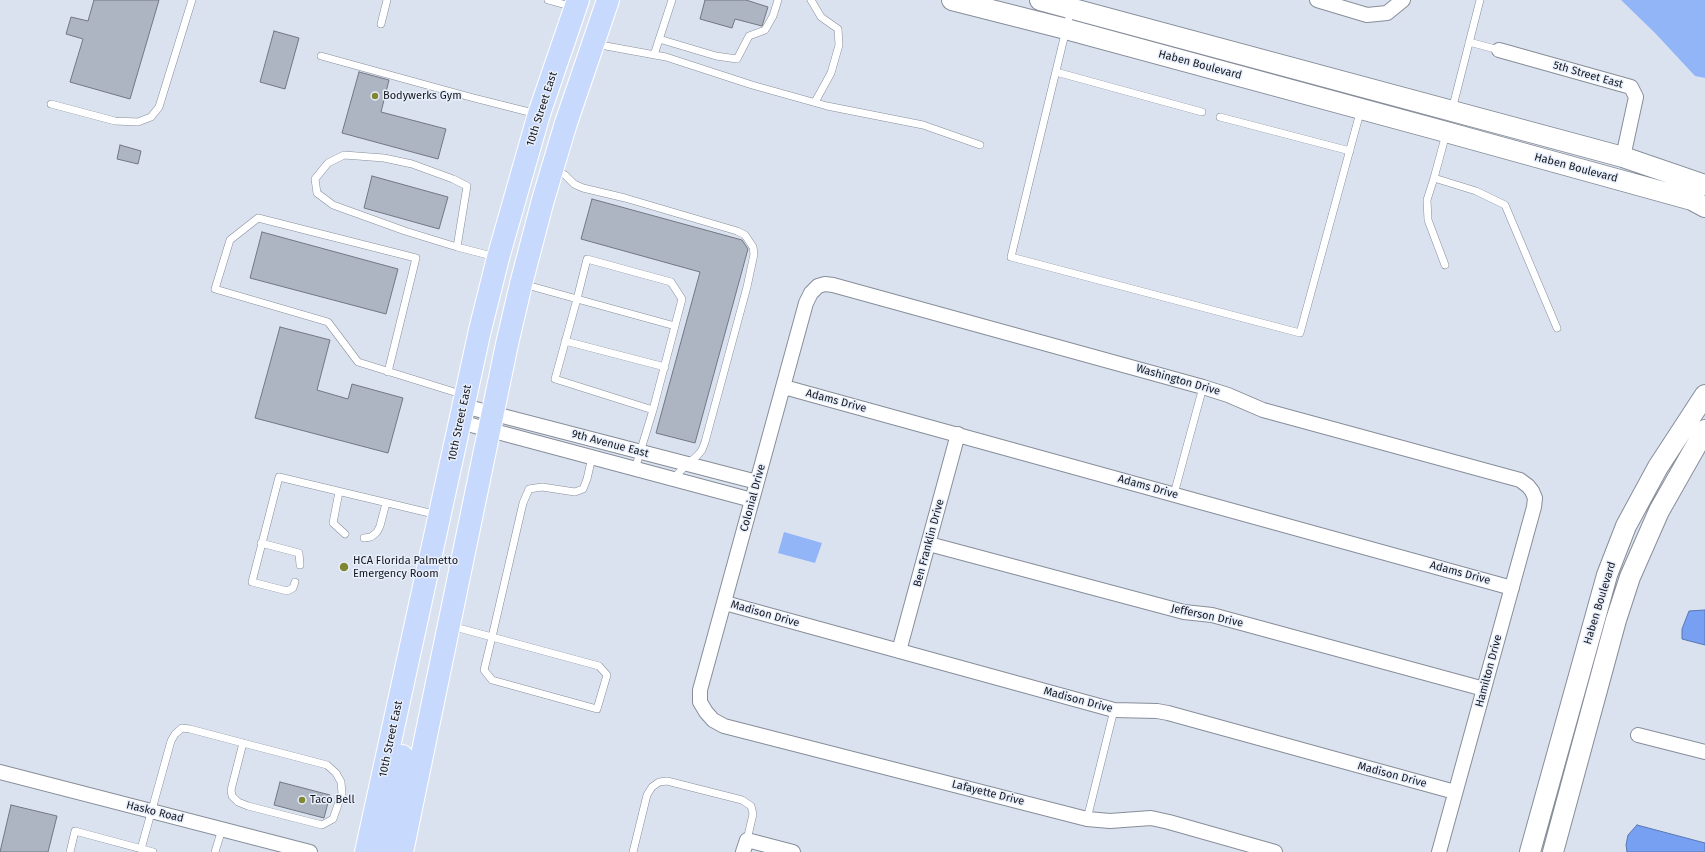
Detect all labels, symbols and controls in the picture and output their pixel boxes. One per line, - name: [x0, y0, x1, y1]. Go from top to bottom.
- street label: Haben Boulevard: [1157, 48, 1243, 82]
- street label: 5th Street East: [1551, 59, 1625, 91]
- street label: 10th Street East: [524, 70, 560, 148]
- place label: Bodywerks Gym: [383, 89, 462, 103]
- marker: Bodywerks Gym: [370, 91, 380, 101]
- street label: Haben Boulevard: [1533, 151, 1619, 185]
- street label: Washington Drive: [1134, 362, 1222, 398]
- street label: 10th Street East: [445, 384, 475, 462]
- street label: Adams Drive: [804, 387, 868, 415]
- street label: 9th Avenue East: [570, 427, 650, 461]
- street label: Colonial Drive: [738, 463, 768, 533]
- street label: Adams Drive: [1116, 472, 1180, 502]
- street label: Ben Franklin Drive: [911, 498, 947, 588]
- place label: HCA Florida Palmetto Emergency Room: [353, 554, 458, 580]
- street label: Adams Drive: [1428, 559, 1492, 587]
- street label: Haben Boulevard: [1581, 560, 1619, 646]
- marker: HCA Florida Palmetto Emergency Room: [338, 561, 350, 573]
- street label: Madison Drive: [729, 598, 801, 630]
- street label: Jefferson Drive: [1170, 602, 1244, 630]
- street label: Hamilton Drive: [1473, 633, 1505, 709]
- street label: Madison Drive: [1042, 684, 1114, 716]
- street label: 10th Street East: [376, 700, 406, 778]
- street label: Madison Drive: [1356, 759, 1428, 791]
- street label: Lafayette Drive: [950, 778, 1026, 808]
- place label: Taco Bell: [310, 793, 355, 807]
- marker: Taco Bell: [297, 795, 307, 805]
- street label: Hasko Road: [125, 798, 185, 826]

